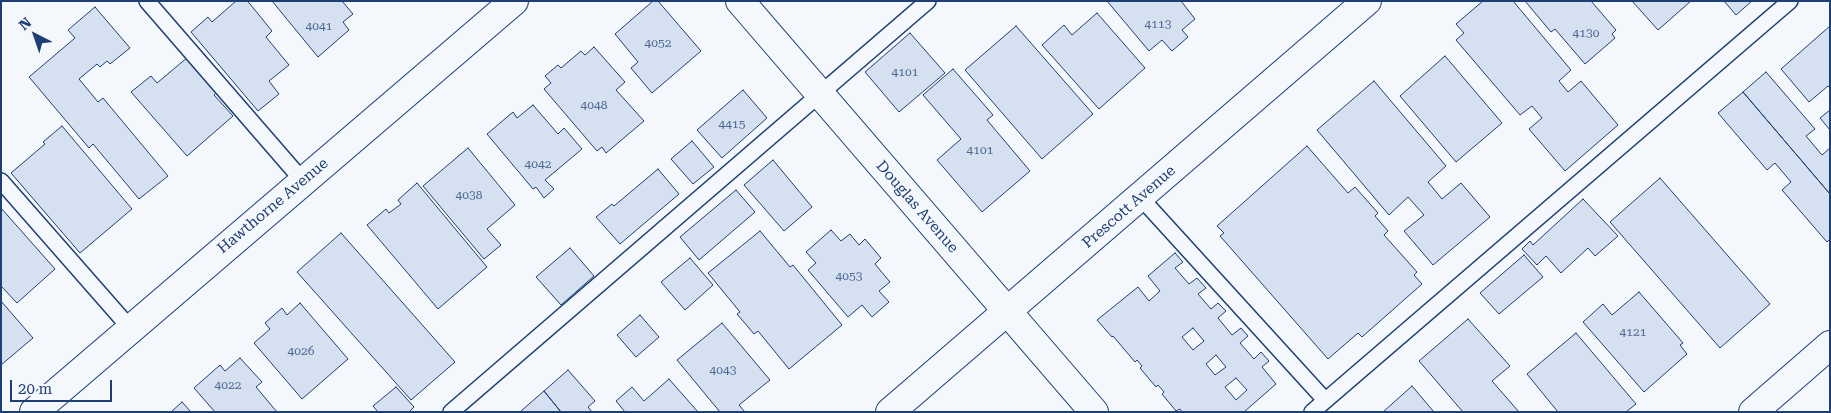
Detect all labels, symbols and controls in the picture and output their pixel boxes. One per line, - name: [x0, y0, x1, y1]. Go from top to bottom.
- north arrow: [10, 10, 60, 60]
- text: N: [16, 14, 34, 33]
- house number: 4113: [1145, 17, 1171, 31]
- house number: 4041: [306, 19, 332, 33]
- house number: 4130: [1573, 26, 1599, 40]
- house number: 4052: [645, 36, 671, 50]
- house number: 4101: [892, 65, 918, 79]
- house number: 4048: [581, 98, 607, 112]
- house number: 4415: [719, 117, 745, 131]
- house number: 4101: [967, 143, 993, 157]
- street label: Hawthorne Avenue: [214, 154, 332, 258]
- house number: 4042: [525, 157, 551, 171]
- street label: Douglas Avenue: [872, 157, 962, 257]
- street label: Prescott Avenue: [1079, 162, 1179, 252]
- house number: 4038: [456, 188, 482, 202]
- house number: 4053: [836, 269, 862, 283]
- house number: 4121: [1620, 325, 1646, 339]
- house number: 4026: [288, 344, 314, 358]
- house number: 4043: [710, 363, 736, 377]
- scale bar: [12, 370, 115, 402]
- house number: 4022: [215, 378, 241, 392]
- text: 20 m: [18, 380, 52, 398]

